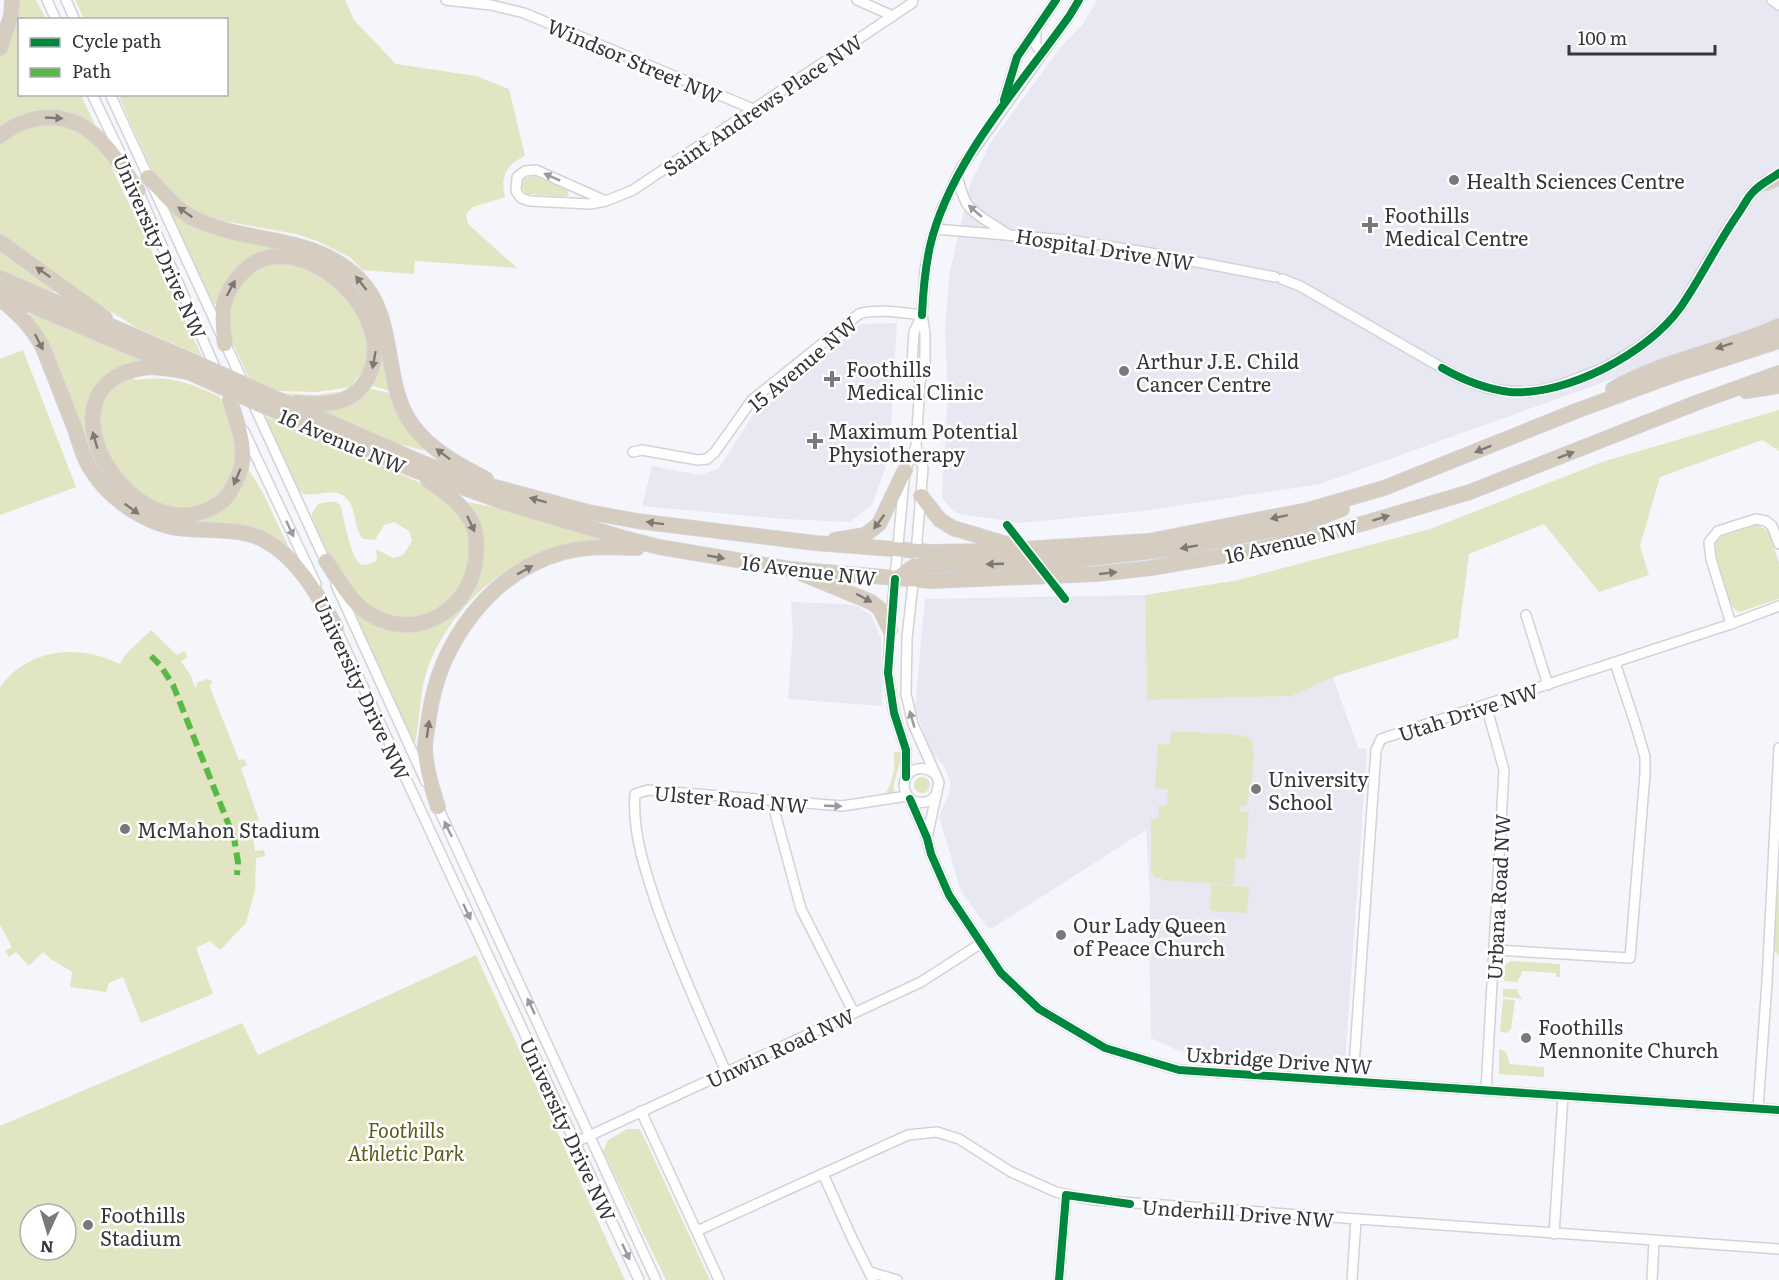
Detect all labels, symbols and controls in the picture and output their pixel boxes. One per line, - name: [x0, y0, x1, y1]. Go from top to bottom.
- street label: Windsor Street NW: [543, 10, 727, 110]
- legend: [18, 18, 228, 96]
- scale bar: [1569, 18, 1714, 56]
- text: 100 m: [1578, 24, 1627, 51]
- street label: Saint Andrews Place NW: [656, 26, 868, 182]
- text: Cycle path: [72, 27, 161, 54]
- text: Path: [72, 57, 111, 84]
- one-way arrow: [44, 114, 63, 123]
- street label: University Drive NW: [107, 149, 215, 344]
- place label: Health Sciences Centre: [1466, 165, 1685, 195]
- one-way arrow: [543, 172, 561, 181]
- marker: Health Sciences Centre: [1447, 173, 1461, 187]
- place label: Foothills Medical Centre: [1384, 199, 1529, 252]
- one-way arrow: [967, 204, 982, 217]
- one-way arrow: [177, 206, 193, 218]
- marker: Foothills Medical Centre: [1361, 216, 1379, 234]
- street label: Hospital Drive NW: [1014, 219, 1196, 277]
- one-way arrow: [35, 266, 51, 278]
- one-way arrow: [355, 275, 368, 291]
- one-way arrow: [226, 279, 236, 296]
- street label: 15 Avenue NW: [741, 308, 863, 418]
- one-way arrow: [35, 333, 44, 350]
- one-way arrow: [1715, 342, 1733, 351]
- place label: Arthur J.E. Child Cancer Centre: [1136, 345, 1299, 398]
- one-way arrow: [369, 350, 378, 369]
- place label: Foothills Medical Clinic: [846, 353, 983, 406]
- marker: Arthur J.E. Child Cancer Centre: [1117, 364, 1131, 378]
- marker: Foothills Medical Clinic: [823, 370, 841, 388]
- street label: 16 Avenue NW: [275, 400, 411, 480]
- place label: Maximum Potential Physiotherapy: [828, 415, 1018, 468]
- one-way arrow: [90, 431, 99, 449]
- marker: Maximum Potential Physiotherapy: [806, 432, 824, 450]
- one-way arrow: [1474, 444, 1492, 454]
- one-way arrow: [435, 448, 451, 460]
- one-way arrow: [1557, 450, 1575, 460]
- one-way arrow: [233, 468, 242, 485]
- one-way arrow: [529, 495, 547, 504]
- one-way arrow: [123, 503, 139, 515]
- street label: 16 Avenue NW: [1222, 510, 1361, 570]
- one-way arrow: [1269, 512, 1288, 522]
- one-way arrow: [1372, 513, 1390, 522]
- one-way arrow: [873, 514, 885, 530]
- one-way arrow: [465, 515, 475, 533]
- one-way arrow: [645, 518, 664, 528]
- one-way arrow: [286, 521, 295, 538]
- one-way arrow: [1179, 542, 1198, 551]
- street label: 16 Avenue NW: [740, 546, 878, 592]
- one-way arrow: [707, 553, 726, 562]
- one-way arrow: [985, 560, 1004, 569]
- one-way arrow: [517, 564, 533, 575]
- one-way arrow: [1099, 568, 1118, 578]
- street label: University Drive NW: [307, 591, 419, 785]
- one-way arrow: [855, 594, 872, 603]
- street label: Utah Drive NW: [1394, 674, 1542, 748]
- one-way arrow: [907, 710, 916, 728]
- one-way arrow: [423, 719, 432, 738]
- place label: University School: [1268, 763, 1369, 816]
- street label: Ulster Road NW: [653, 776, 809, 820]
- marker: University School: [1249, 782, 1263, 796]
- one-way arrow: [823, 801, 842, 810]
- street label: Urbana Road NW: [1478, 813, 1516, 981]
- place label: McMahon Stadium: [137, 814, 320, 844]
- one-way arrow: [444, 820, 454, 838]
- marker: McMahon Stadium: [118, 822, 132, 836]
- one-way arrow: [463, 904, 472, 921]
- place label: Our Lady Queen of Peace Church: [1073, 909, 1227, 962]
- marker: Our Lady Queen of Peace Church: [1054, 928, 1068, 942]
- one-way arrow: [526, 997, 535, 1014]
- street label: Unwin Road NW: [701, 999, 859, 1095]
- place label: Foothills Mennonite Church: [1538, 1011, 1719, 1064]
- marker: Foothills Mennonite Church: [1519, 1031, 1533, 1045]
- street label: University Drive NW: [513, 1032, 625, 1226]
- street label: Uxbridge Drive NW: [1185, 1038, 1374, 1081]
- park label: Foothills Athletic Park: [347, 1114, 465, 1167]
- street label: Underhill Drive NW: [1141, 1190, 1335, 1234]
- place label: Foothills Stadium: [100, 1199, 185, 1252]
- north arrow: [18, 1202, 78, 1262]
- marker: Foothills Stadium: [81, 1218, 95, 1232]
- text: N: [39, 1236, 54, 1260]
- one-way arrow: [621, 1244, 631, 1262]

